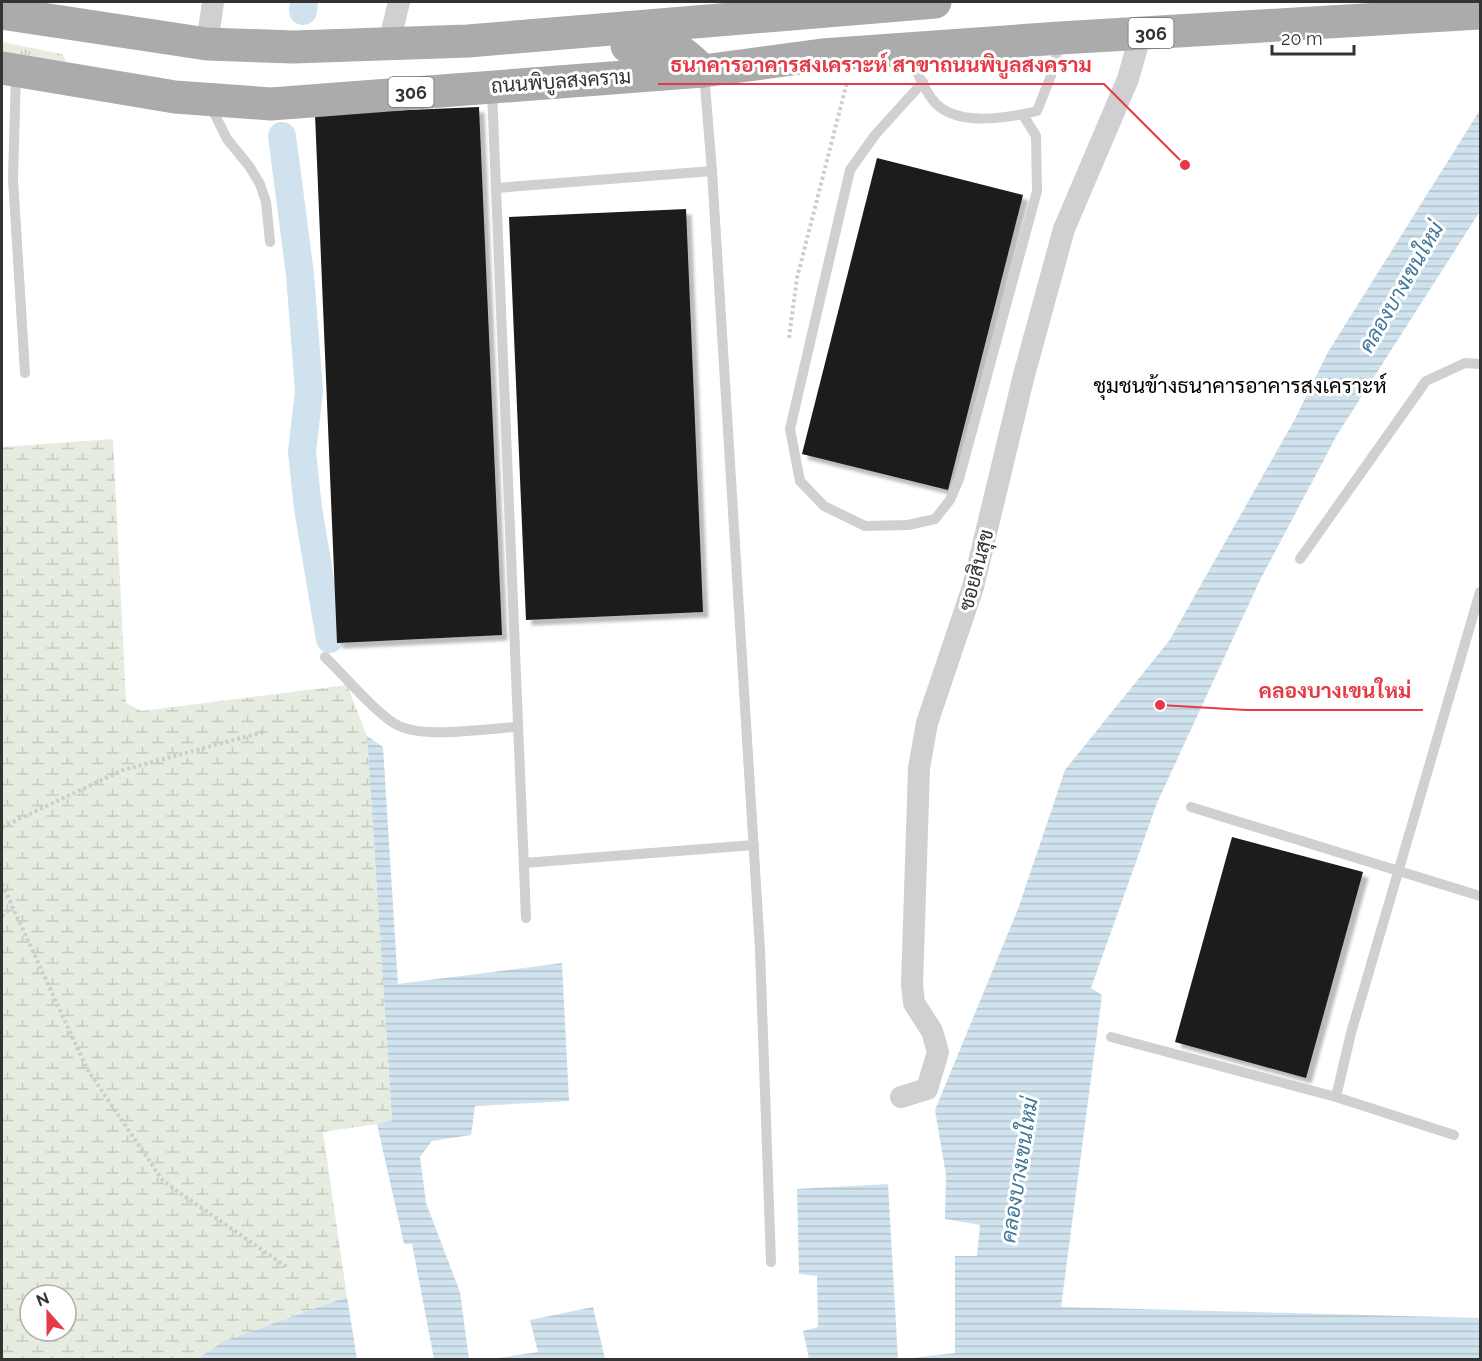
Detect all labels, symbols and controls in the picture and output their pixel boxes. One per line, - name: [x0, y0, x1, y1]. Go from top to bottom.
- road number: 306: [1128, 18, 1174, 48]
- scale bar: [1272, 18, 1354, 56]
- text: 20 m: [1281, 28, 1323, 49]
- callout: ธนาคารอาคารสงเคราะห์ สาขาถนนพิบูลสงคราม: [658, 45, 1104, 84]
- text: ธนาคารอาคารสงเคราะห์ สาขาถนนพิบูลสงคราม: [670, 52, 1092, 79]
- street label: ถนนพิบูลสงคราม: [490, 64, 632, 101]
- road number: 306: [388, 77, 434, 107]
- water label: คลองบางเขนใหม่: [1353, 216, 1449, 357]
- district label: ชุมชนข้างธนาคารอาคารสงเคราะห์: [1093, 372, 1387, 400]
- street label: ซอยสินสุข: [954, 527, 1000, 614]
- callout: คลองบางเขนใหม่: [1246, 671, 1423, 710]
- text: คลองบางเขนใหม่: [1259, 677, 1411, 703]
- water label: คลองบางเขนใหม่: [995, 1095, 1043, 1244]
- north arrow: [18, 1283, 78, 1343]
- text: N: [34, 1288, 52, 1311]

